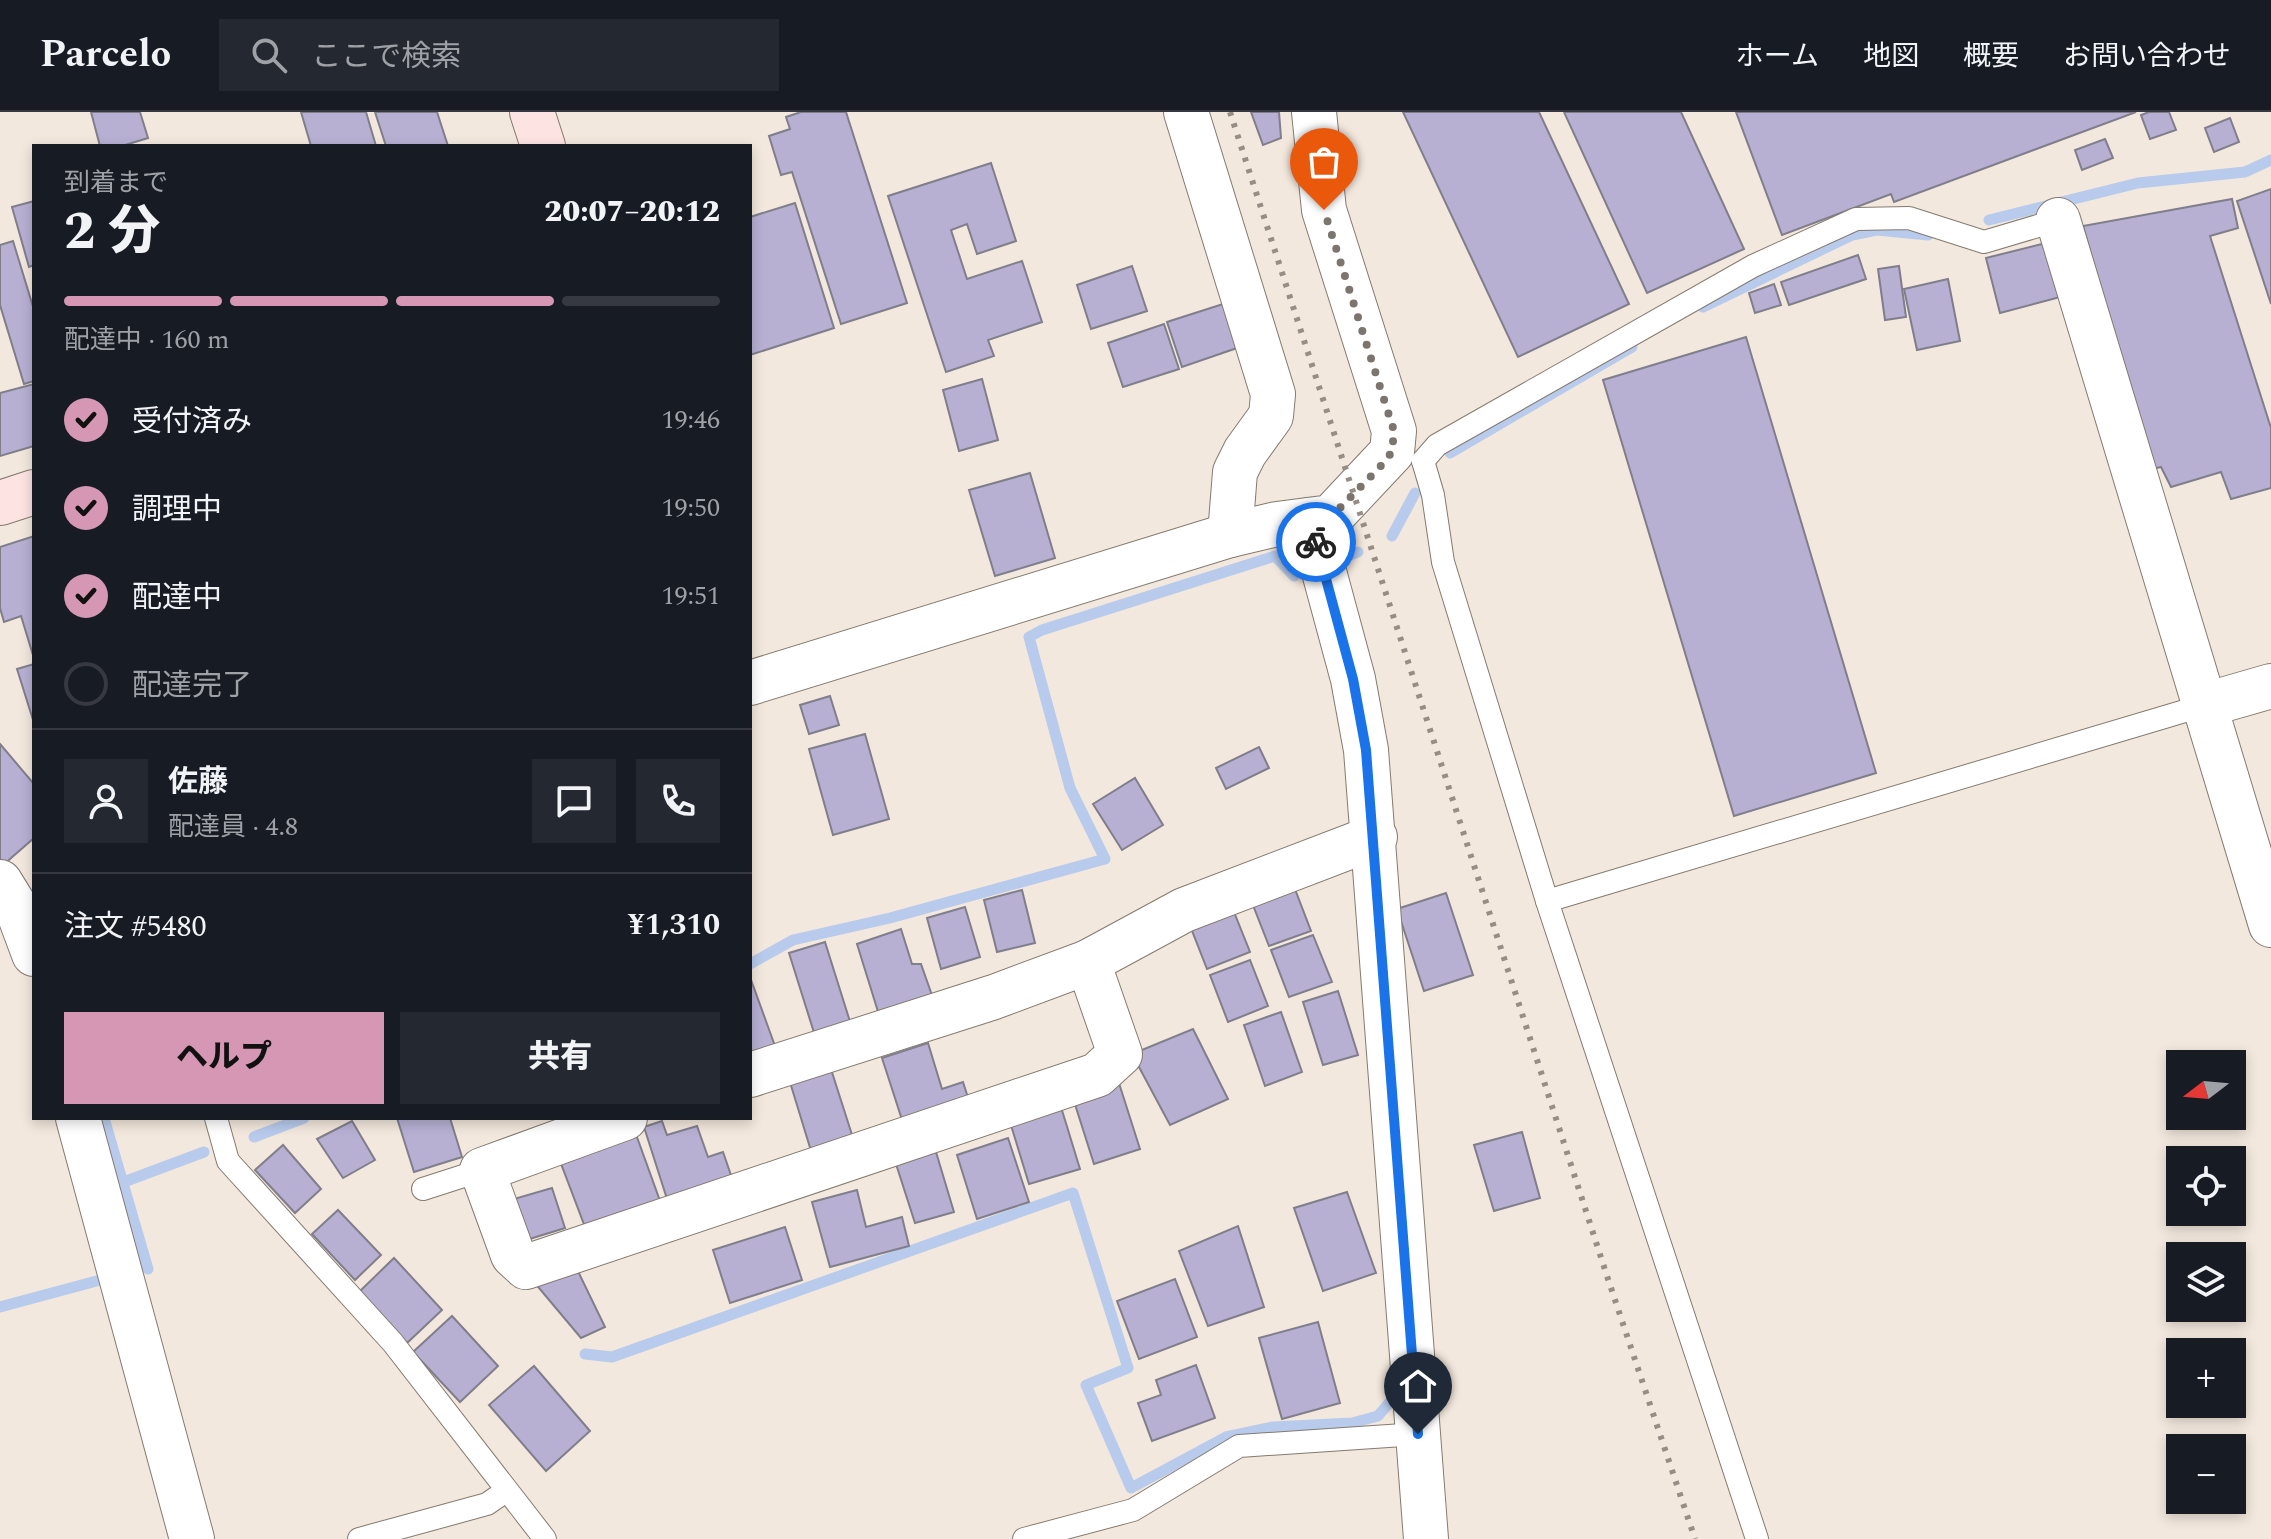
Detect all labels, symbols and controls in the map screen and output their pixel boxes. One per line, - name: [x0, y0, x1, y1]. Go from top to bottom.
- search box: [219, 19, 779, 91]
- text: Parcelo: [40, 26, 171, 84]
- icon: search: [247, 33, 291, 77]
- text: ここで検索: [311, 34, 461, 80]
- text: ホーム: [1736, 35, 1819, 78]
- text: 地図: [1863, 35, 1919, 78]
- text: 概要: [1963, 35, 2019, 78]
- text: お問い合わせ: [2063, 35, 2231, 78]
- pin: [1290, 128, 1358, 210]
- icon: bag: [1302, 140, 1346, 184]
- text: 到着まで: [64, 163, 168, 203]
- text: 20:07–20:12: [544, 189, 720, 235]
- text: 2 分: [64, 193, 160, 272]
- text: 配達中 · 160 m: [64, 320, 229, 360]
- icon: check: [64, 398, 108, 442]
- text: 受付済み: [132, 399, 252, 445]
- text: 19:46: [661, 400, 720, 440]
- icon: check: [64, 486, 108, 530]
- text: 調理中: [132, 487, 222, 533]
- text: 19:50: [661, 488, 720, 528]
- courier: [1276, 502, 1356, 582]
- icon: bike: [1294, 520, 1338, 564]
- icon: check: [64, 574, 108, 618]
- text: 配達中: [132, 575, 222, 621]
- text: 19:51: [661, 576, 720, 616]
- text: 配達完了: [132, 663, 252, 709]
- button: person: [64, 759, 148, 843]
- text: 佐藤: [168, 759, 228, 805]
- button: chat: [532, 759, 616, 843]
- button: phone: [636, 759, 720, 843]
- text: 配達員 · 4.8: [168, 807, 298, 847]
- text: ¥1,310: [628, 902, 720, 948]
- text: 注文 #5480: [64, 904, 207, 950]
- button: ヘルプ: [64, 1012, 384, 1104]
- button: 共有: [400, 1012, 720, 1104]
- north arrow: [2166, 1050, 2246, 1130]
- map controls: [2166, 1050, 2246, 1514]
- button: locate: [2166, 1146, 2246, 1226]
- button: layers: [2166, 1242, 2246, 1322]
- button: +: [2166, 1338, 2246, 1418]
- pin: [1384, 1352, 1452, 1434]
- icon: home: [1396, 1364, 1440, 1408]
- button: −: [2166, 1434, 2246, 1514]

